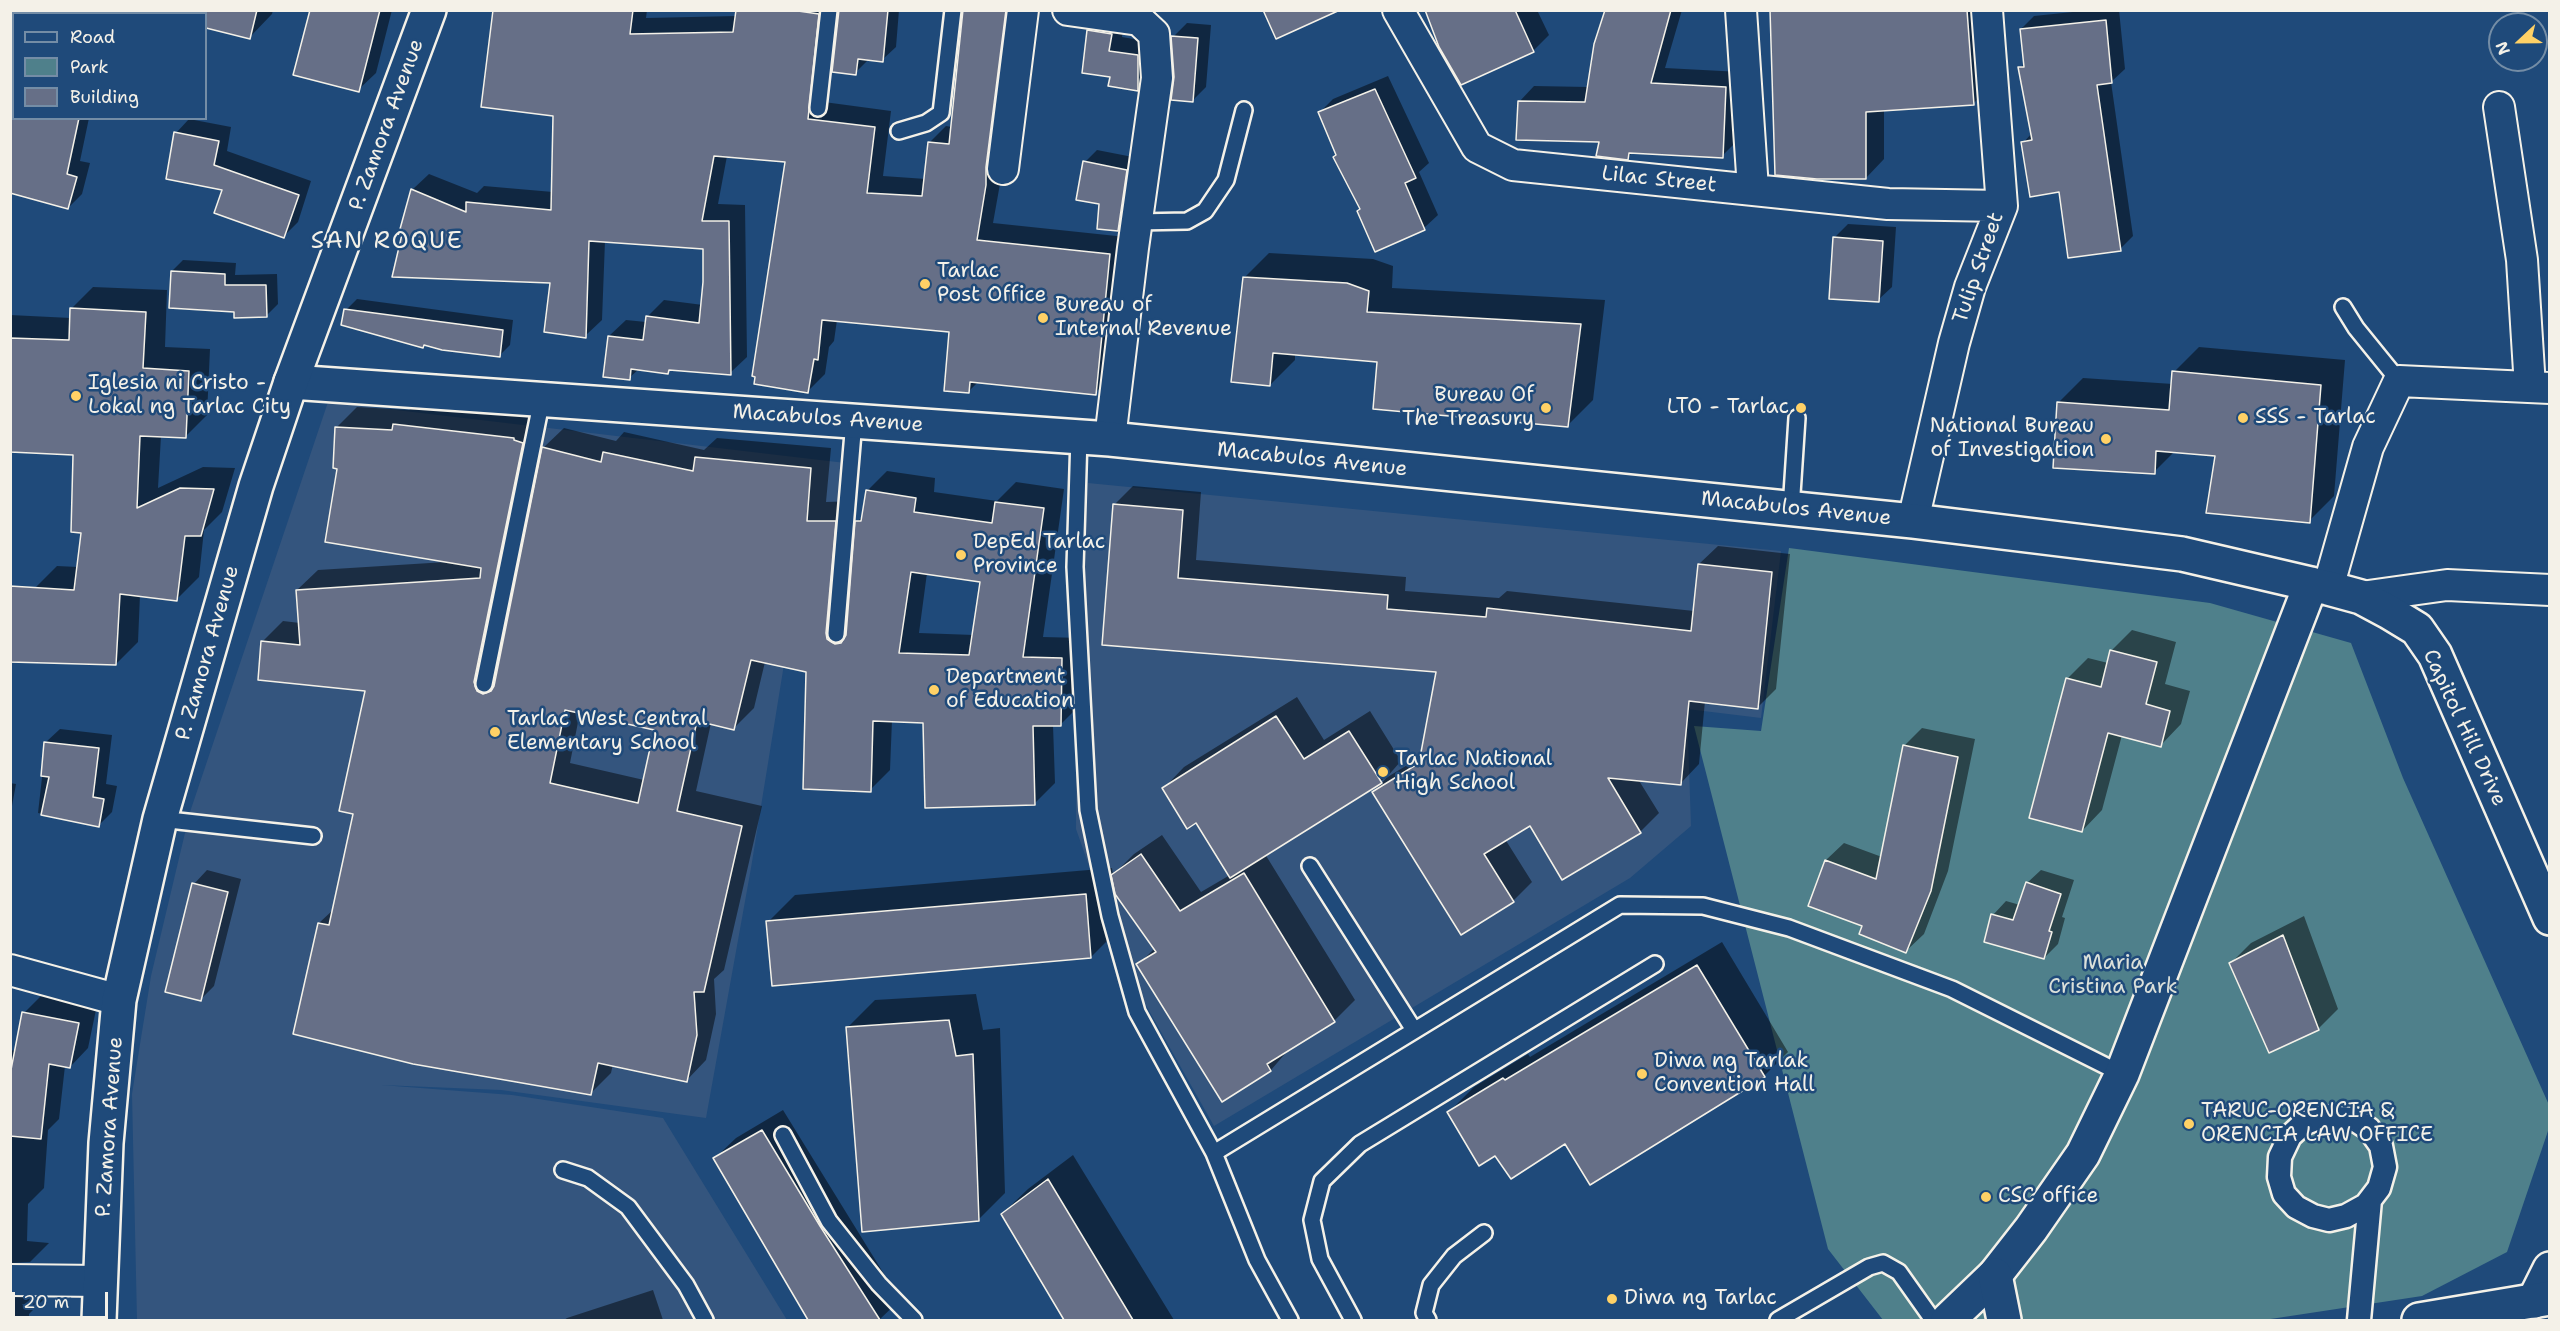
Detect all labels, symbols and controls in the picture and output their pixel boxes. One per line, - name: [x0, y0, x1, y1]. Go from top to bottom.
- legend: [12, 12, 207, 120]
- north arrow: [2488, 12, 2548, 72]
- text: Road: [70, 25, 115, 49]
- street label: P. Zamora Avenue: [344, 36, 430, 214]
- text: N: [2491, 38, 2515, 58]
- text: Park: [70, 55, 109, 79]
- text: Building: [70, 85, 139, 109]
- street label: Lilac Street: [1600, 161, 1718, 199]
- street label: Tulip Street: [1948, 209, 2010, 327]
- district label: SAN ROQUE: [311, 228, 463, 256]
- place label: Tarlac Post Office: [937, 259, 1046, 309]
- marker: Tarlac Post Office: [918, 277, 932, 291]
- place label: Bureau of Internal Revenue: [1055, 293, 1232, 343]
- marker: Bureau of Internal Revenue: [1036, 311, 1050, 325]
- place label: Iglesia ni Cristo - Lokal ng Tarlac City: [88, 371, 291, 421]
- place label: Bureau Of The Treasury: [1402, 383, 1534, 433]
- marker: Iglesia ni Cristo - Lokal ng Tarlac City: [69, 389, 83, 403]
- place label: LTO - Tarlac: [1667, 395, 1789, 421]
- street label: Macabulos Avenue: [732, 400, 924, 438]
- marker: Bureau Of The Treasury: [1539, 401, 1553, 415]
- marker: LTO - Tarlac: [1794, 401, 1808, 415]
- place label: SSS - Tarlac: [2255, 405, 2376, 431]
- marker: SSS - Tarlac: [2236, 411, 2250, 425]
- place label: National Bureau of Investigation: [1930, 414, 2094, 464]
- marker: National Bureau of Investigation: [2099, 432, 2113, 446]
- street label: Macabulos Avenue: [1216, 437, 1408, 483]
- street label: Macabulos Avenue: [1700, 486, 1892, 532]
- place label: DepEd Tarlac Province: [973, 530, 1105, 580]
- marker: DepEd Tarlac Province: [954, 548, 968, 562]
- street label: P. Zamora Avenue: [171, 563, 245, 743]
- street label: Capitol Hill Drive: [2417, 646, 2511, 810]
- place label: Department of Education: [946, 665, 1074, 715]
- marker: Department of Education: [927, 683, 941, 697]
- place label: Tarlac West Central Elementary School: [507, 707, 707, 757]
- marker: Tarlac West Central Elementary School: [488, 725, 502, 739]
- place label: Tarlac National High School: [1395, 747, 1552, 797]
- marker: Tarlac National High School: [1376, 765, 1390, 779]
- park label: Maria Cristina Park: [2048, 951, 2178, 1001]
- street label: P. Zamora Avenue: [91, 1036, 129, 1218]
- place label: Diwa ng Tarlak Convention Hall: [1654, 1049, 1815, 1099]
- marker: Diwa ng Tarlak Convention Hall: [1635, 1067, 1649, 1081]
- place label: TARUC-ORENCIA & ORENCIA LAW OFFICE: [2201, 1099, 2433, 1149]
- marker: TARUC-ORENCIA & ORENCIA LAW OFFICE: [2182, 1117, 2196, 1131]
- place label: CSC office: [1998, 1184, 2098, 1210]
- marker: CSC office: [1979, 1190, 1993, 1204]
- scale bar: [15, 1280, 111, 1318]
- place label: Diwa ng Tarlac: [1624, 1286, 1777, 1312]
- text: 20 m: [23, 1290, 69, 1314]
- marker: Diwa ng Tarlac: [1605, 1292, 1619, 1306]

